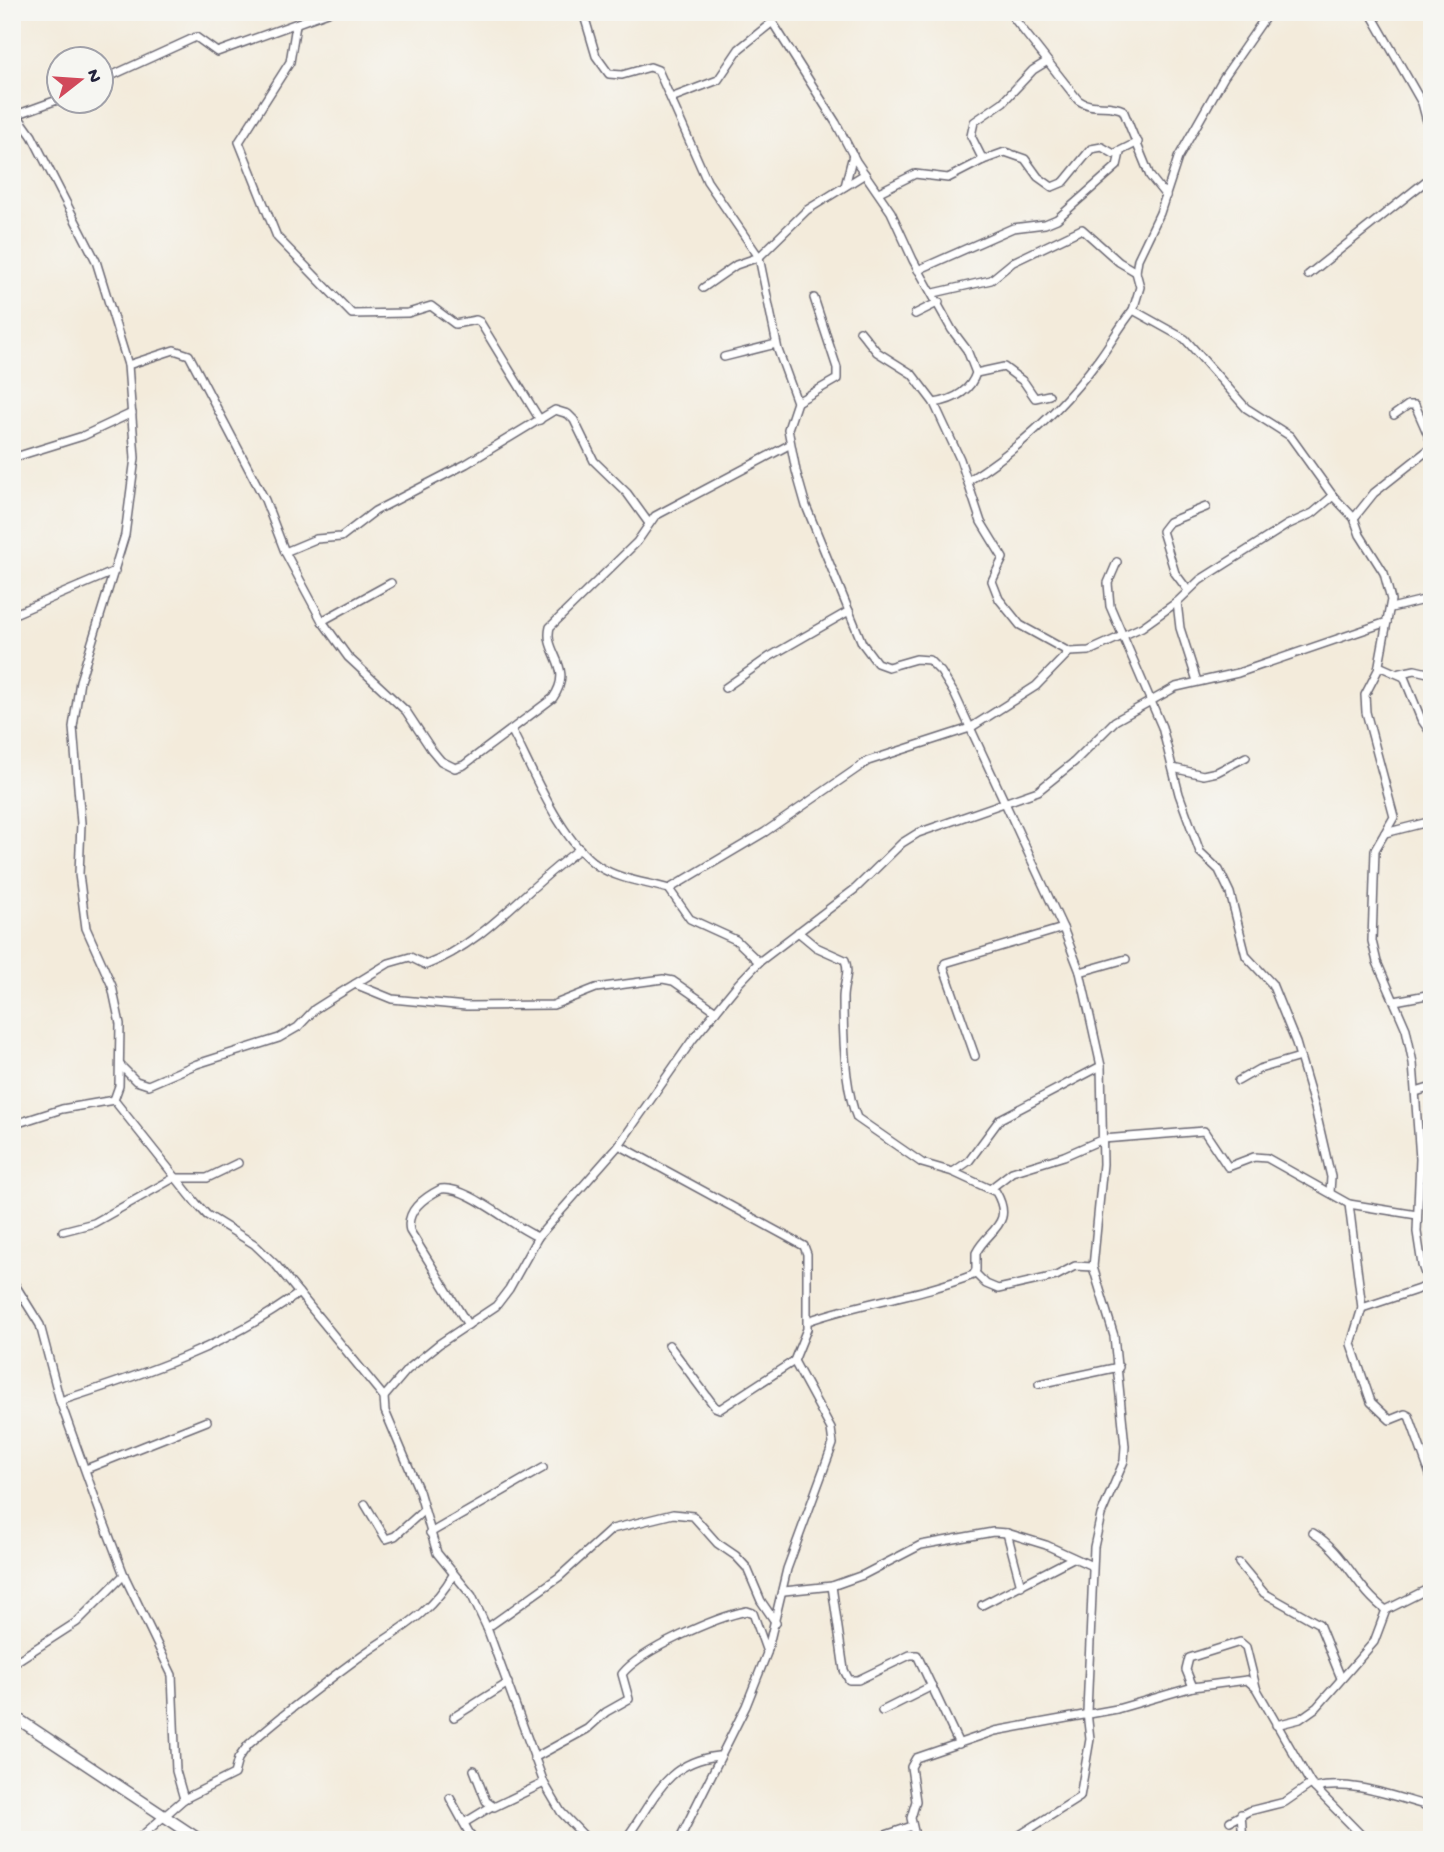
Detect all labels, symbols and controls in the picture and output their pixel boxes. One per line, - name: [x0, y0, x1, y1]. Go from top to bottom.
- north arrow: [46, 46, 116, 116]
- text: N: [80, 67, 106, 85]

